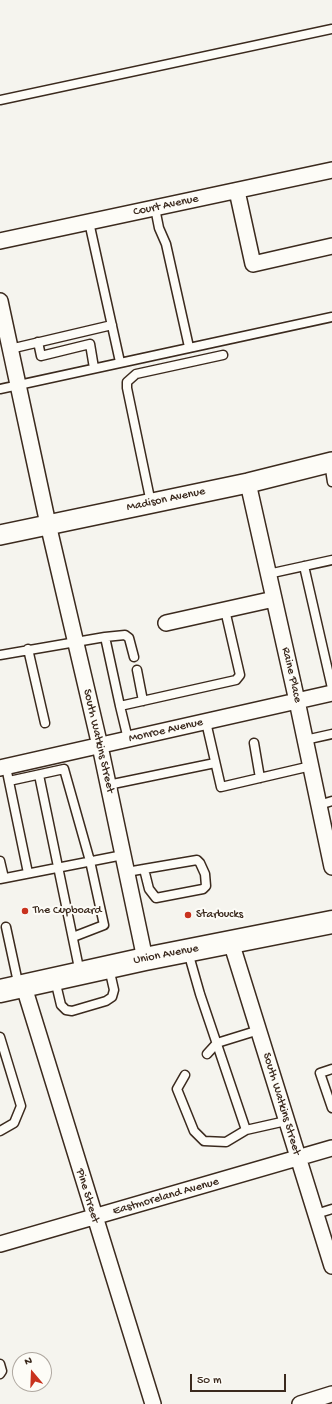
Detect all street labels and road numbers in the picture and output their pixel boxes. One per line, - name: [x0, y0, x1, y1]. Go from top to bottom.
- street label: Court Avenue: [132, 192, 200, 220]
- street label: Madison Avenue: [125, 485, 207, 515]
- street label: Raine Place: [278, 646, 304, 704]
- street label: South Watkins Street: [79, 688, 117, 794]
- street label: Monroe Avenue: [127, 715, 205, 747]
- street label: Union Avenue: [132, 942, 200, 968]
- street label: South Watkins Street: [259, 1051, 303, 1157]
- street label: Pine Street: [72, 1167, 102, 1225]
- street label: Eastmoreland Avenue: [111, 1175, 221, 1219]

